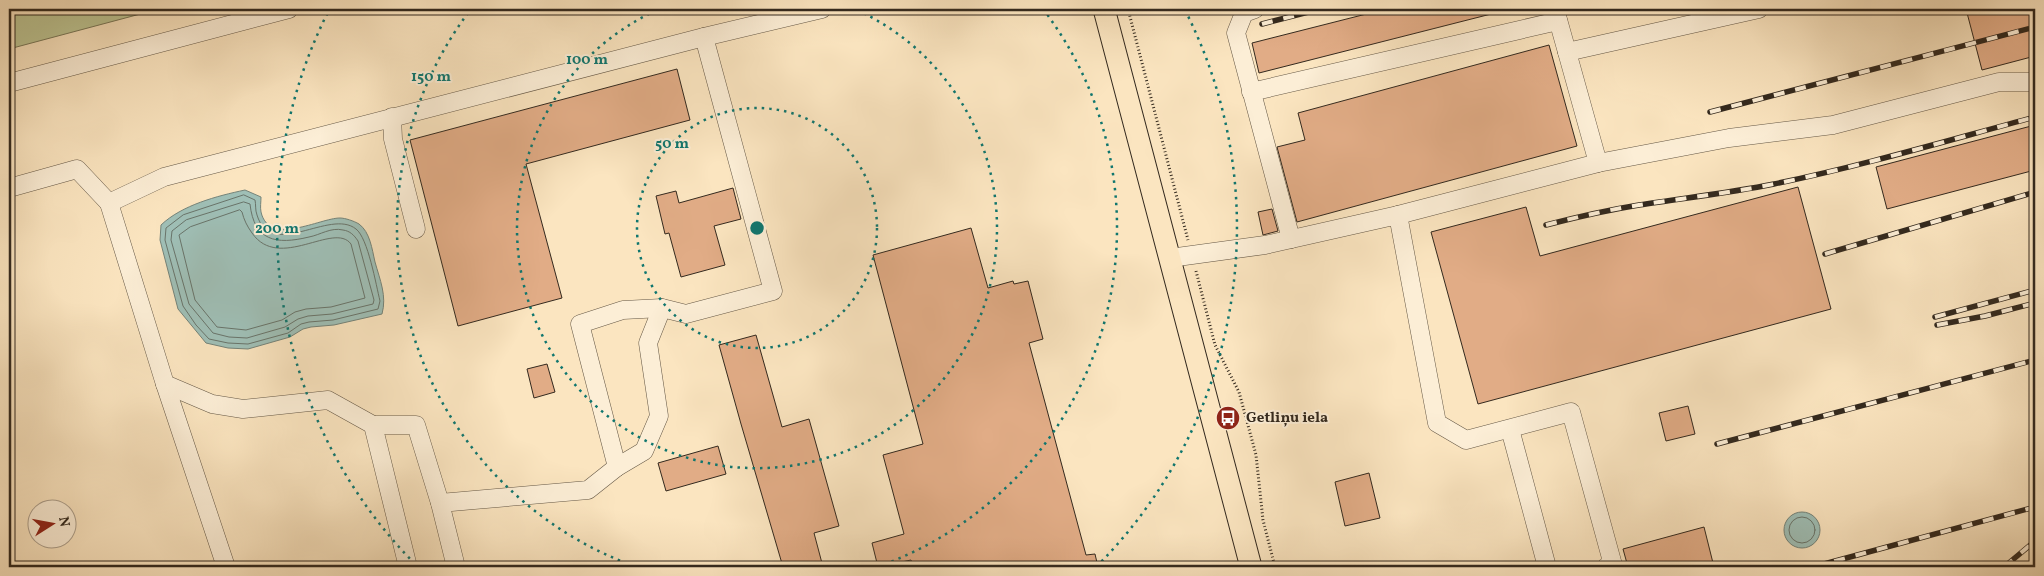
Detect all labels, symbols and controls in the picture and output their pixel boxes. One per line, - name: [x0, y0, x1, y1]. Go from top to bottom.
- text: 100 m: [566, 50, 609, 71]
- text: 150 m: [411, 67, 451, 88]
- text: 50 m: [655, 134, 689, 155]
- text: 200 m: [255, 219, 299, 240]
- centre of rings: [748, 219, 766, 237]
- bus stop icon: Getliņu iela: [1215, 405, 1241, 431]
- place label: Getliņu iela: [1246, 408, 1328, 429]
- north arrow: [28, 498, 78, 548]
- text: N: [53, 515, 74, 529]

